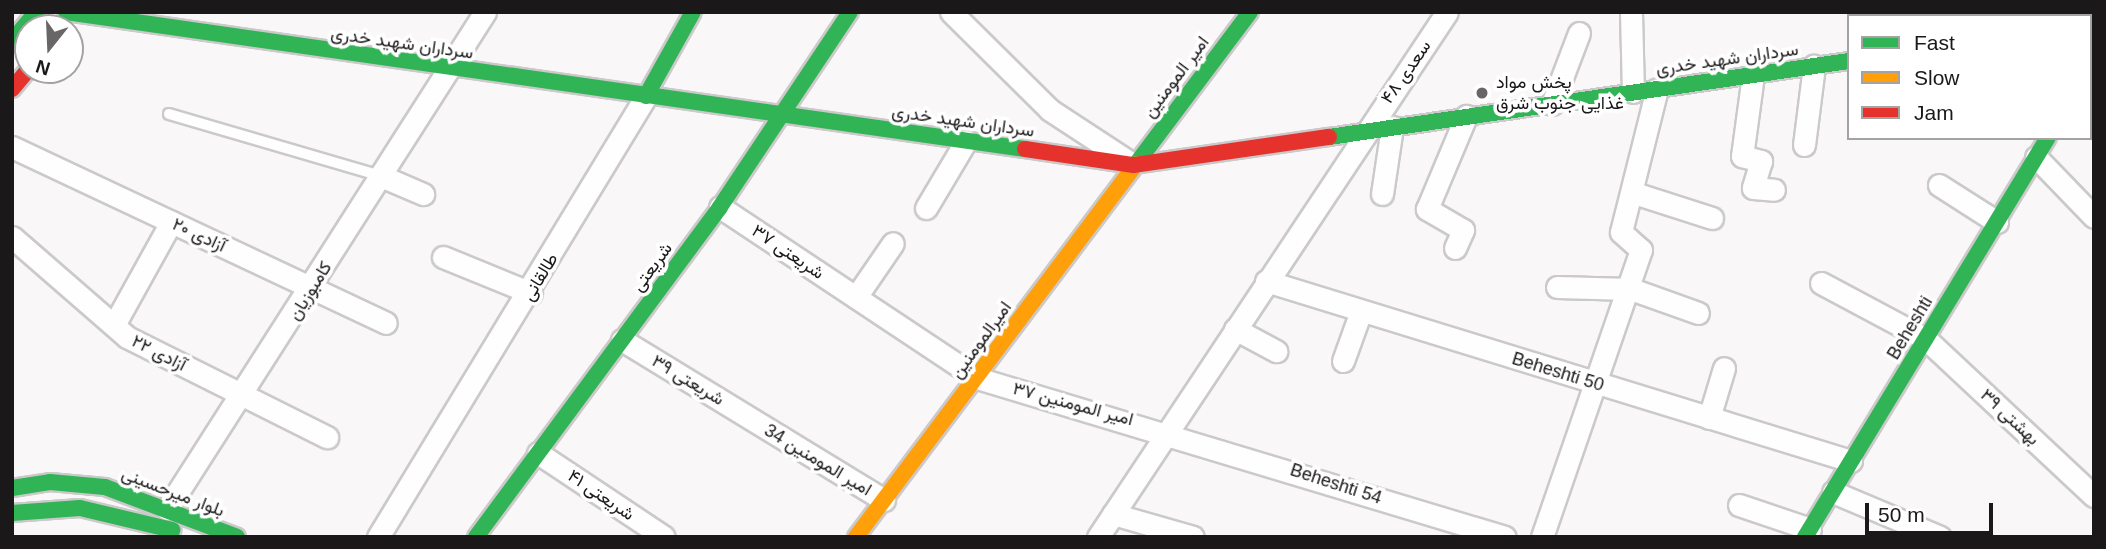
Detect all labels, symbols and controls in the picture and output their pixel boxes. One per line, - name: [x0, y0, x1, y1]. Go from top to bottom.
- north arrow: [14, 14, 84, 84]
- legend: [1847, 14, 2092, 140]
- street label: سرداران شهید خدری: [329, 22, 475, 64]
- text: Fast: [1914, 31, 1955, 54]
- street label: امیر المومنین: [1138, 32, 1214, 122]
- street label: سعدی ۴۸: [1376, 36, 1436, 108]
- street label: سرداران شهید خدری: [1654, 38, 1800, 80]
- text: N: [33, 55, 53, 80]
- text: Slow: [1914, 66, 1960, 89]
- place label: پخش مواد غذایی جنوب شرق: [1496, 72, 1624, 114]
- marker: پخش مواد غذایی جنوب شرق: [1474, 85, 1490, 101]
- street label: سرداران شهید خدری: [890, 100, 1036, 142]
- text: Jam: [1914, 101, 1954, 124]
- street label: آزادی ۲۰: [169, 213, 229, 257]
- street label: شریعتی ۳۷: [748, 220, 828, 284]
- street label: شریعتی: [627, 238, 677, 296]
- street label: طالقانی: [517, 249, 563, 305]
- street label: کامبوزیان: [284, 258, 336, 324]
- street label: Beheshti: [1883, 292, 1937, 364]
- street label: امیرالمومنین: [946, 297, 1016, 383]
- street label: آزادی ۲۲: [128, 330, 190, 376]
- street label: Beheshti 50: [1509, 348, 1607, 396]
- street label: شریعتی ۳۹: [648, 350, 728, 410]
- street label: امیر المومنین ۳۷: [1010, 378, 1136, 430]
- street label: بهشتی ۳۹: [1976, 384, 2044, 450]
- street label: امیر المومنین 34: [760, 419, 876, 501]
- street label: Beheshti 54: [1287, 459, 1385, 509]
- street label: بلوار میرحسینی: [119, 463, 227, 521]
- street label: شریعتی ۴۱: [564, 465, 638, 525]
- scale bar: [1868, 490, 1996, 534]
- text: 50 m: [1878, 503, 1925, 526]

